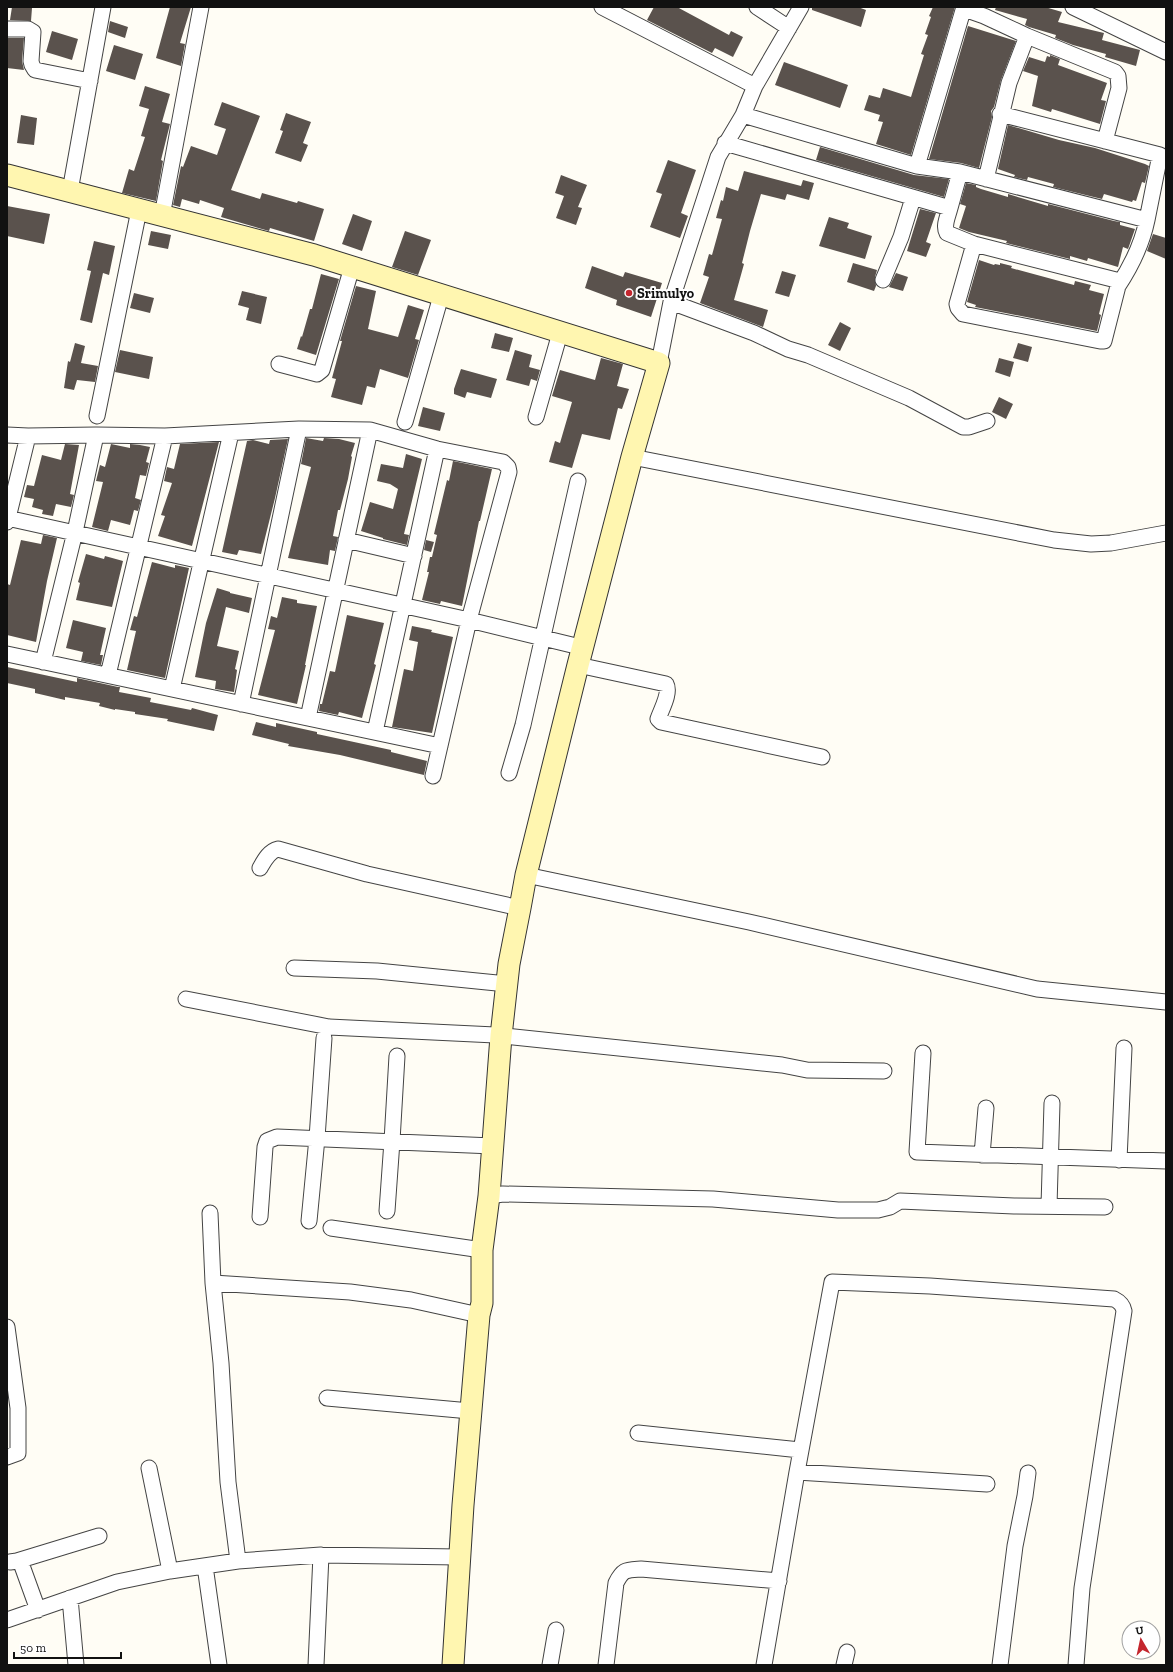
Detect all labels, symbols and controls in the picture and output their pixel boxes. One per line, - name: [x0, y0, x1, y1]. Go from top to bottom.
- place label: Srimulyo: [637, 285, 695, 302]
- marker: Srimulyo: [624, 288, 634, 298]
- north arrow: [1121, 1620, 1161, 1660]
- text: U: [1135, 1624, 1145, 1638]
- scale bar: [14, 1634, 121, 1660]
- text: 50 m: [20, 1641, 47, 1655]

